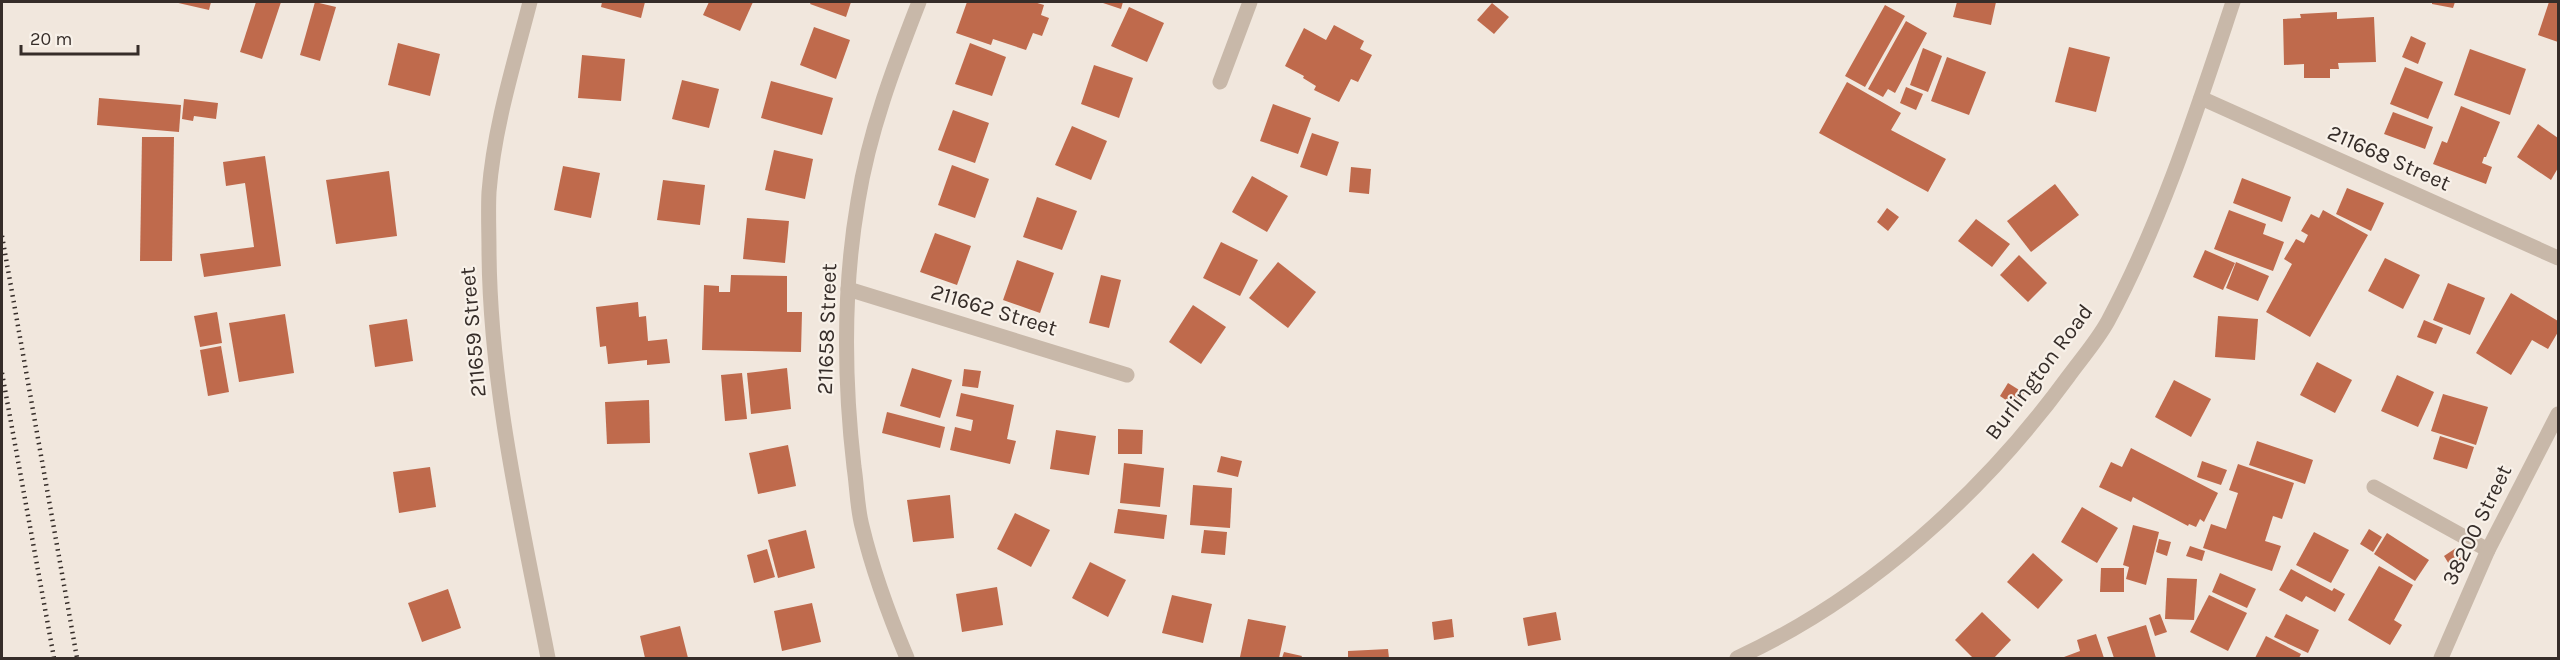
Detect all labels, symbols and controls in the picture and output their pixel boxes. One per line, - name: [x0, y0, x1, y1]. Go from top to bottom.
- scale bar: [21, 18, 138, 56]
- text: 20 m: [30, 28, 72, 50]
- street label: 211668 Street: [2324, 119, 2454, 197]
- street label: 211658 Street: [812, 263, 842, 395]
- street label: 211659 Street: [454, 266, 492, 398]
- street label: 211662 Street: [928, 278, 1060, 342]
- street label: Burlington Road: [1980, 299, 2098, 445]
- street label: 38200 Street: [2437, 460, 2517, 590]

